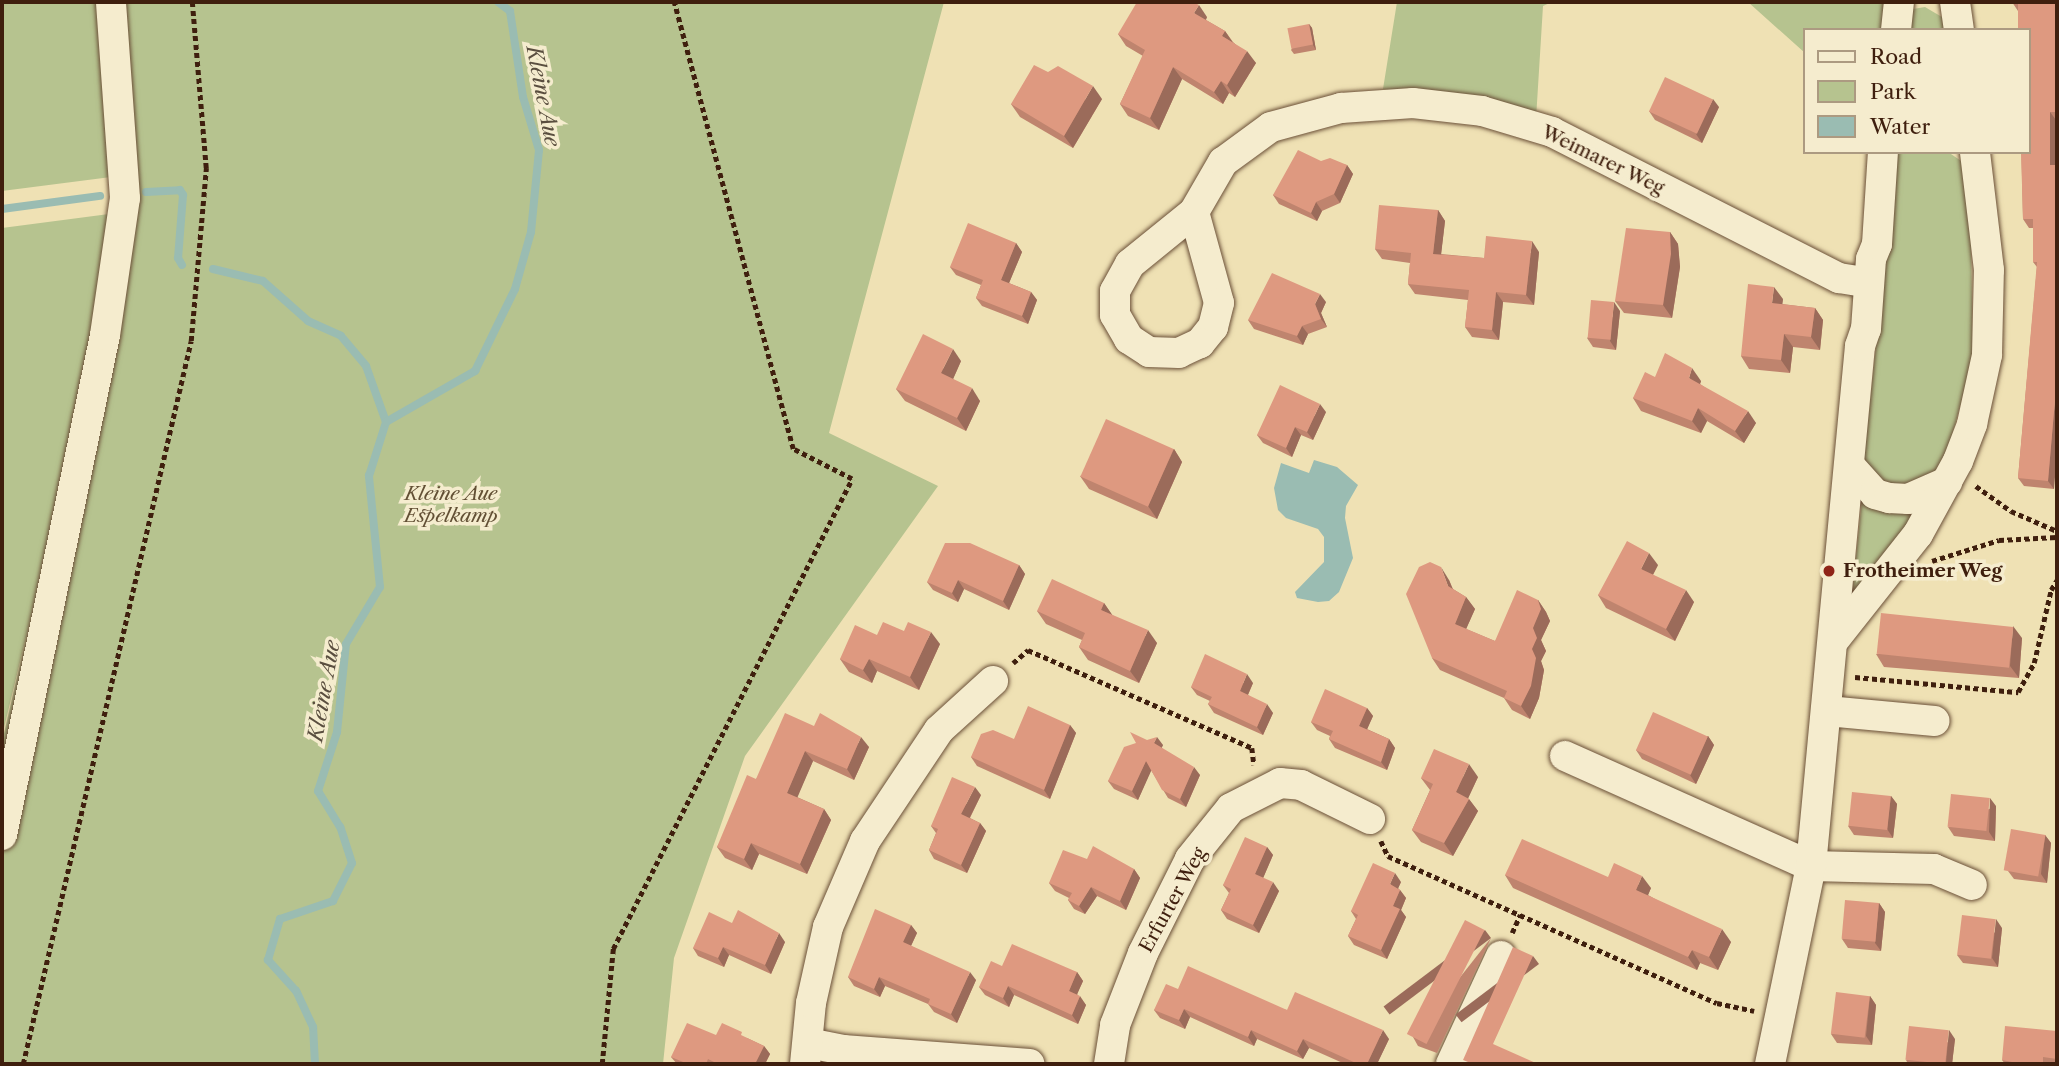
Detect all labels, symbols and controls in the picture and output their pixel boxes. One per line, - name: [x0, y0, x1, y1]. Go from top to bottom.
- legend: [1804, 28, 2031, 154]
- water label: Kleine Aue: [521, 43, 565, 149]
- text: Road: [1870, 44, 1922, 69]
- text: Park: [1870, 79, 1916, 104]
- text: Water: [1870, 114, 1930, 139]
- street label: Weimarer Weg: [1537, 120, 1669, 200]
- park label: Kleine Aue Espelkamp: [404, 483, 498, 527]
- place label: Frotheimer Weg: [1843, 560, 2003, 582]
- marker: Frotheimer Weg: [1821, 563, 1837, 579]
- water label: Kleine Aue: [303, 638, 345, 744]
- street label: Erfurter Weg: [1134, 843, 1212, 957]

